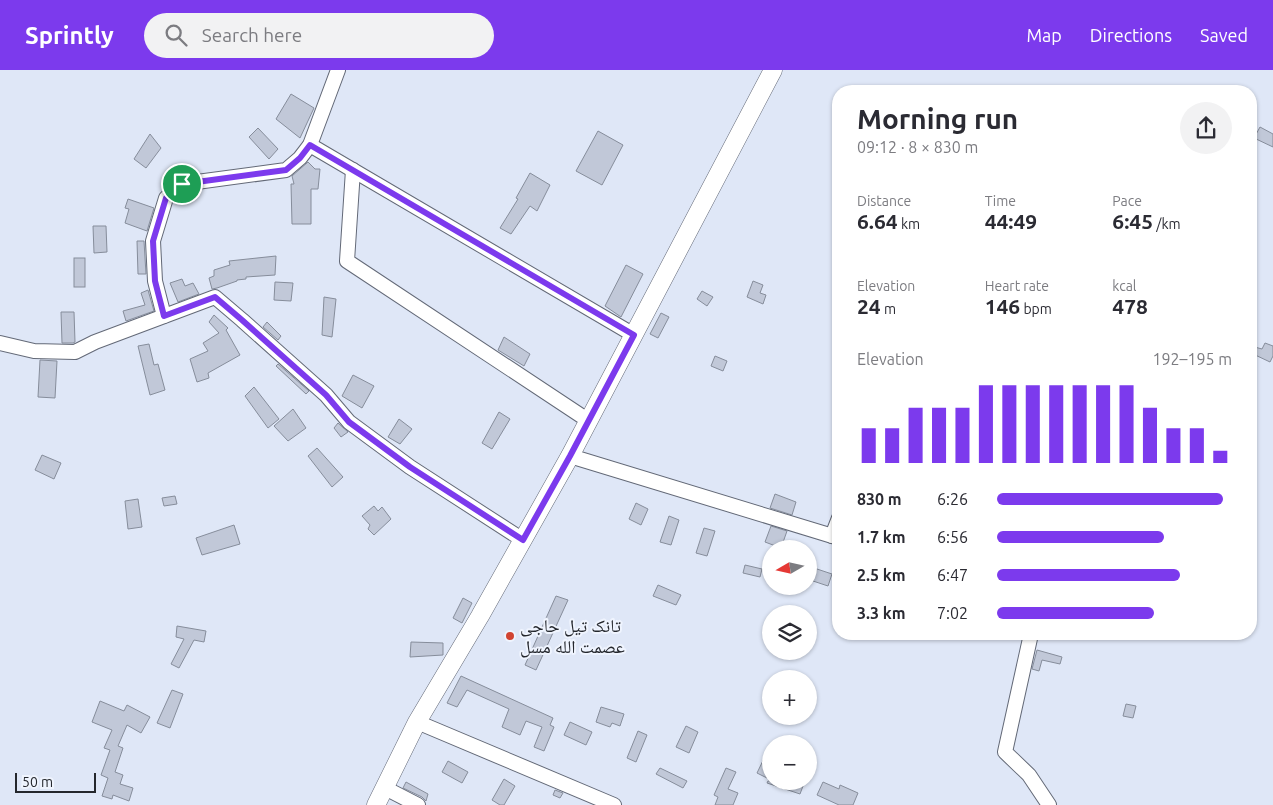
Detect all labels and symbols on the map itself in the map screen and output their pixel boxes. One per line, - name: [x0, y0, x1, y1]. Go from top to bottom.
- pin: [161, 163, 203, 205]
- north arrow: [762, 540, 818, 595]
- place label: تانک تیل حاجی عصمت الله مسل: [520, 615, 625, 658]
- marker: تانک تیل حاجی عصمت الله مسل: [504, 630, 516, 642]
- scale bar: [15, 770, 96, 793]

